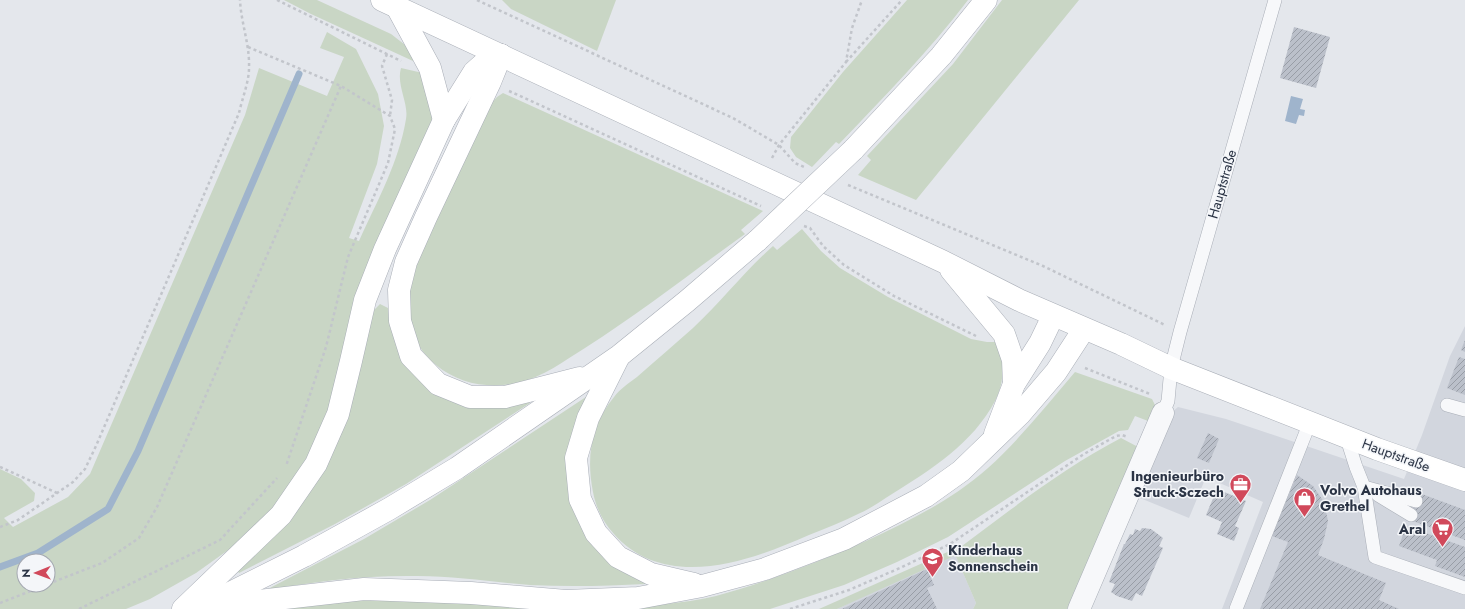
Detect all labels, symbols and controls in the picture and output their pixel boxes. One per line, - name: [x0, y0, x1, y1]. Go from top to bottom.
- street label: Hauptstraße: [1203, 147, 1241, 221]
- street label: Hauptstraße: [1359, 433, 1433, 477]
- place label: Ingenieurbüro Struck-Sczech: [1131, 466, 1224, 502]
- office icon: Ingenieurbüro Struck-Sczech: [1227, 471, 1253, 504]
- place label: Volvo Autohaus Grethel: [1319, 480, 1422, 516]
- shop icon: Volvo Autohaus Grethel: [1292, 485, 1318, 518]
- supermarket icon: Aral: [1429, 516, 1455, 549]
- place label: Aral: [1398, 519, 1426, 539]
- place label: Kinderhaus Sonnenschein: [948, 540, 1038, 576]
- school or university icon: Kinderhaus Sonnenschein: [920, 545, 946, 578]
- north arrow: [16, 553, 56, 593]
- text: N: [18, 569, 34, 578]

